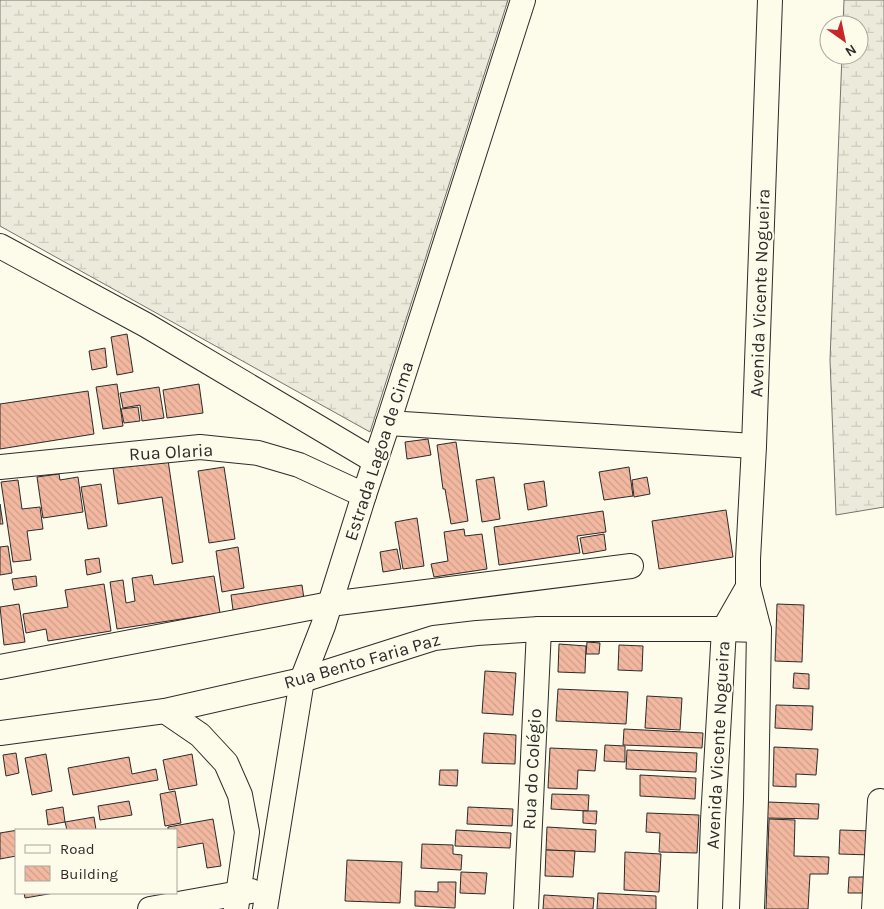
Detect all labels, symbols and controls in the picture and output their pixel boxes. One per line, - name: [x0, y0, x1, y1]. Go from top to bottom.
- north arrow: [819, 15, 869, 65]
- text: N: [842, 41, 860, 60]
- street label: Avenida Vicente Nogueira: [745, 188, 775, 398]
- street label: Estrada Lagoa de Cima: [340, 358, 418, 544]
- street label: Rua Olaria: [128, 439, 214, 465]
- street label: Rua Bento Faria Paz: [281, 628, 443, 694]
- street label: Avenida Vicente Nogueira: [702, 640, 734, 850]
- street label: Rua do Colégio: [518, 708, 546, 830]
- legend: [15, 829, 178, 894]
- text: Road: [60, 840, 95, 858]
- text: Building: [60, 865, 118, 883]

